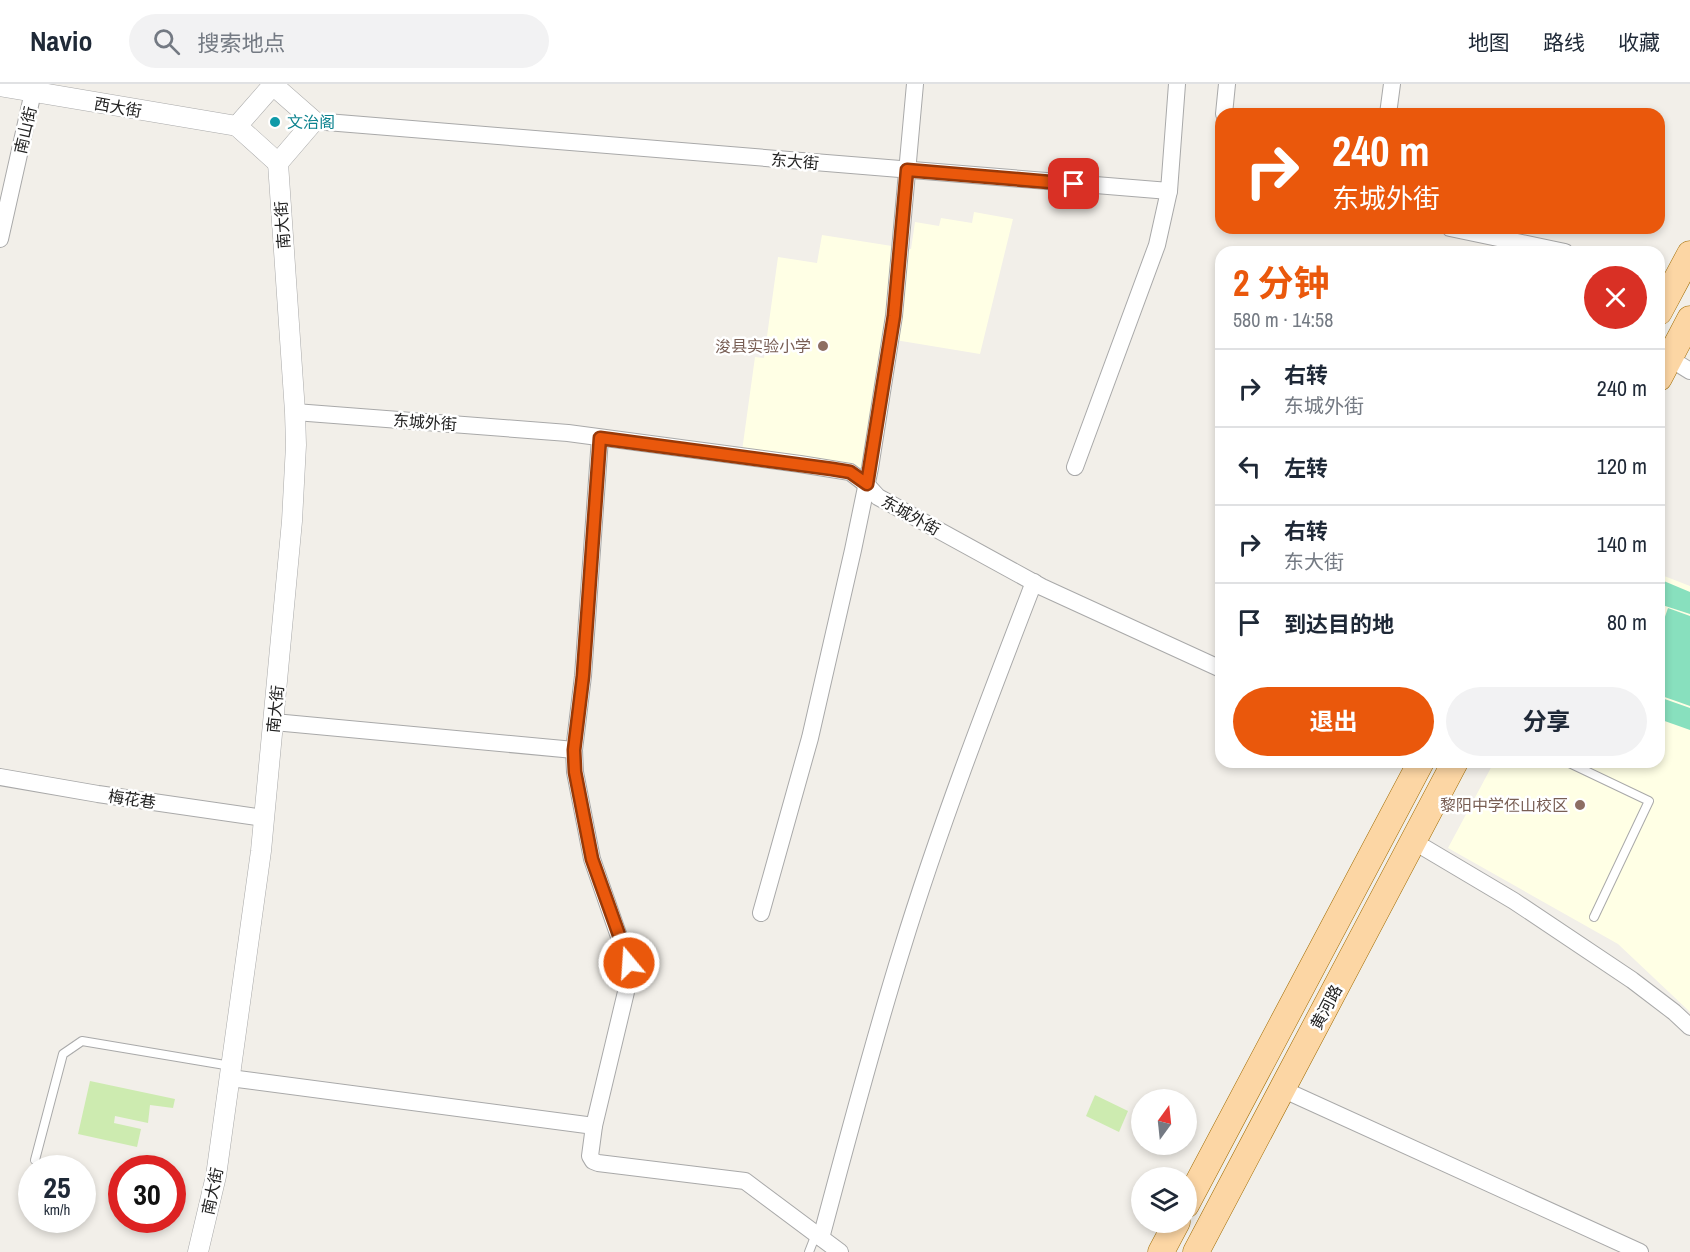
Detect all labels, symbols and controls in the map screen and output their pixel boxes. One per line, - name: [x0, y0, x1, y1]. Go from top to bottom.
- search box: [129, 14, 549, 68]
- text: Navio: [30, 22, 93, 60]
- icon: search: [150, 25, 183, 58]
- text: 搜索地点: [198, 28, 286, 58]
- text: 地图: [1468, 28, 1510, 57]
- text: 路线: [1543, 28, 1585, 57]
- text: 收藏: [1618, 28, 1660, 57]
- street label: 西大街: [92, 92, 144, 122]
- street label: 南山街: [9, 104, 41, 156]
- place label: 文治阁: [287, 111, 335, 133]
- marker: 文治阁: [268, 115, 282, 129]
- text: 240 m: [1332, 123, 1430, 179]
- icon: right: [1233, 132, 1311, 210]
- street label: 东大街: [770, 148, 820, 174]
- pin: [1048, 158, 1099, 209]
- icon: arrive: [1057, 167, 1090, 200]
- text: 东城外街: [1332, 180, 1440, 216]
- street label: 南大街: [269, 200, 295, 250]
- text: 2 分钟: [1233, 259, 1330, 307]
- button: close: [1584, 266, 1647, 329]
- text: 580 m · 14:58: [1233, 306, 1333, 333]
- place label: 浚县实验小学: [715, 335, 811, 357]
- marker: 浚县实验小学: [816, 339, 830, 353]
- text: 右转: [1284, 360, 1328, 390]
- icon: right: [1233, 372, 1266, 405]
- text: 240 m: [1597, 373, 1647, 403]
- text: 东城外街: [1284, 392, 1364, 419]
- street label: 东城外街: [392, 409, 458, 435]
- icon: left: [1233, 450, 1266, 483]
- text: 120 m: [1597, 451, 1647, 481]
- text: 左转: [1284, 453, 1328, 483]
- street label: 东城外街: [878, 490, 944, 540]
- text: 右转: [1284, 516, 1328, 546]
- icon: right: [1233, 528, 1266, 561]
- text: 140 m: [1597, 529, 1647, 559]
- text: 东大街: [1284, 548, 1344, 575]
- icon: arrive: [1233, 606, 1266, 639]
- text: 80 m: [1607, 607, 1647, 637]
- text: 到达目的地: [1284, 609, 1394, 639]
- street label: 南大街: [262, 684, 288, 734]
- button: 退出: [1233, 687, 1434, 756]
- button: 分享: [1446, 687, 1647, 756]
- street label: 梅花巷: [107, 785, 157, 813]
- place label: 黎阳中学伾山校区: [1440, 794, 1568, 816]
- marker: 黎阳中学伾山校区: [1573, 798, 1587, 812]
- position arrow: [597, 931, 661, 995]
- street label: 黄河路: [1305, 981, 1347, 1033]
- north arrow: [1131, 1089, 1197, 1155]
- map controls: [1131, 1089, 1197, 1233]
- speed limit sign: 30: [108, 1155, 186, 1233]
- street label: 南大街: [196, 1165, 228, 1217]
- text: 25: [43, 1167, 71, 1207]
- button: layers: [1131, 1167, 1197, 1233]
- text: km/h: [44, 1199, 70, 1220]

